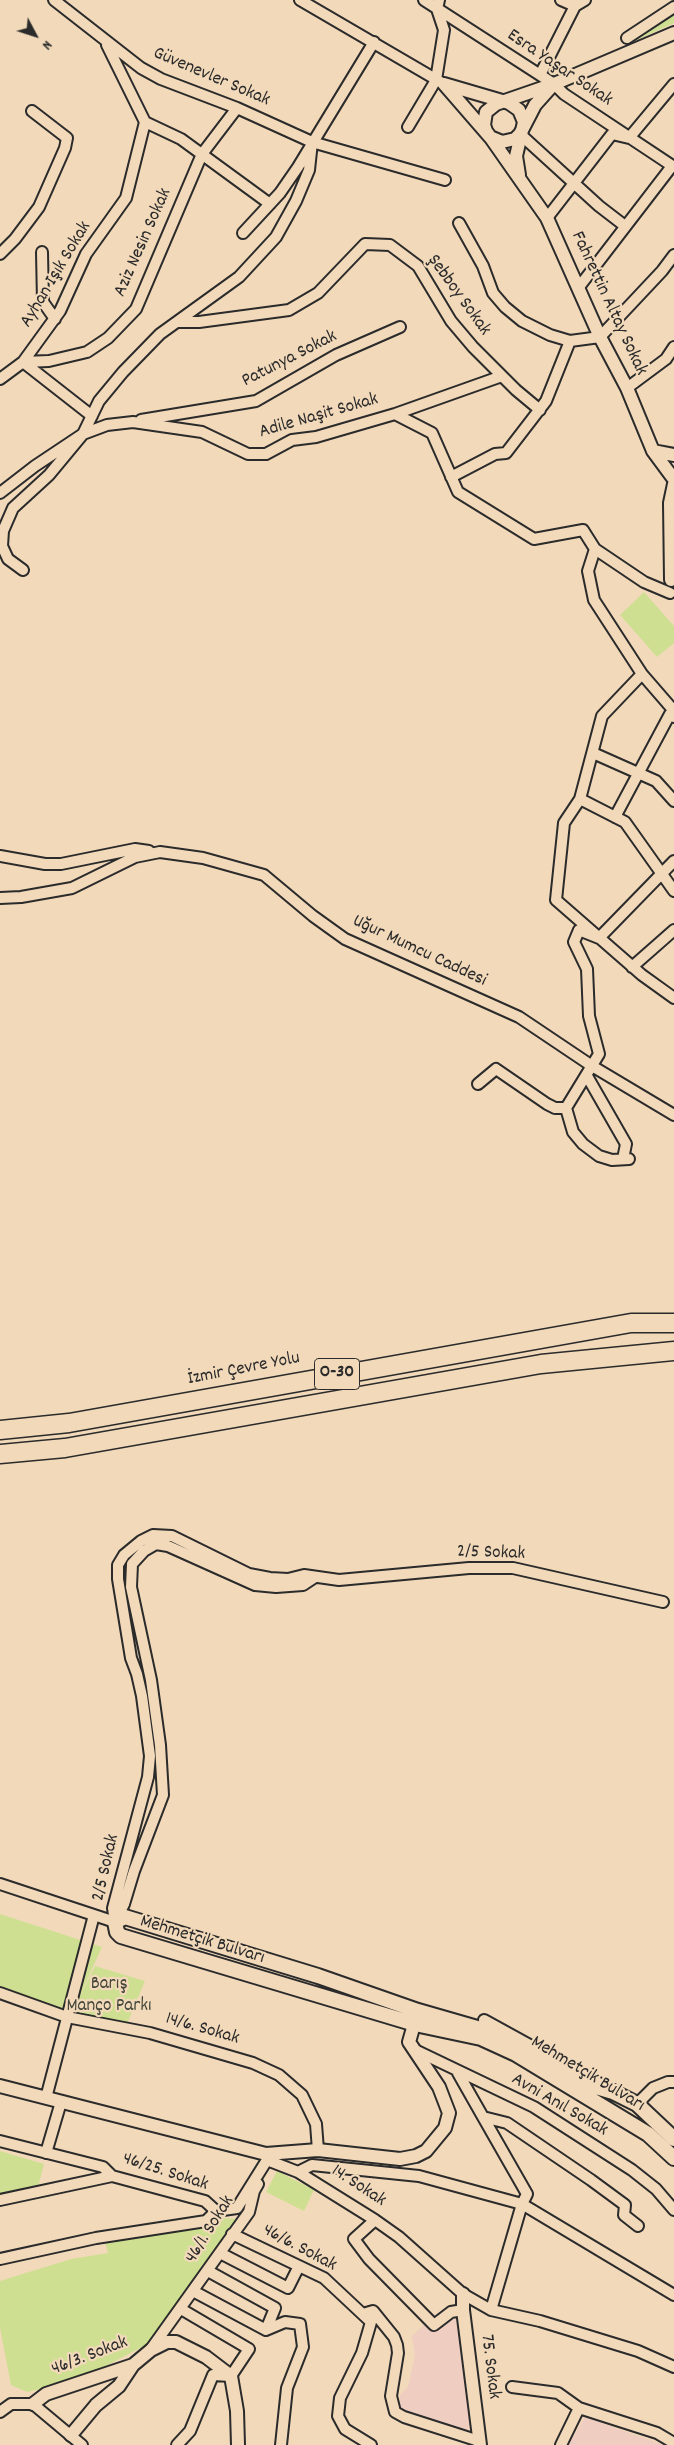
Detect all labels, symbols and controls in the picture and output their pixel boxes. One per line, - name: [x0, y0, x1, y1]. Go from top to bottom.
- north arrow: [10, 10, 60, 60]
- street label: Esra Yaşar Sokak: [502, 25, 616, 113]
- text: N: [37, 36, 56, 54]
- street label: Güvenevler Sokak: [149, 43, 273, 113]
- street label: Aziz Nesin Sokak: [110, 185, 178, 301]
- street label: Ayhan Işık Sokak: [16, 218, 98, 332]
- street label: Fahrettin Altay Sokak: [565, 228, 651, 380]
- street label: Şebboy Sokak: [421, 251, 495, 341]
- street label: Patunya Sokak: [239, 326, 341, 394]
- street label: Adile Naşit Sokak: [257, 389, 381, 445]
- street label: Uğur Mumcu Caddesi: [348, 911, 490, 993]
- street label: İzmir Çevre Yolu: [186, 1348, 302, 1392]
- road number: O-30: [314, 1358, 360, 1390]
- street label: 2/5 Sokak: [457, 1541, 525, 1567]
- street label: 2/5 Sokak: [88, 1832, 126, 1904]
- street label: Mehmetçik Bulvarı: [137, 1911, 267, 1971]
- park label: Barış Manço Parkı: [66, 1974, 152, 2018]
- street label: 14/6. Sokak: [163, 2009, 241, 2051]
- street label: Mehmetçik Bulvarı: [526, 2032, 648, 2118]
- street label: Avni Anıl Sokak: [507, 2069, 611, 2143]
- street label: 46/25. Sokak: [119, 2148, 211, 2198]
- street label: 14. Sokak: [326, 2161, 390, 2213]
- street label: 46/1. Sokak: [181, 2192, 241, 2268]
- street label: 46/6. Sokak: [258, 2220, 340, 2278]
- street label: 46/3. Sokak: [49, 2332, 131, 2382]
- street label: 75. Sokak: [474, 2333, 504, 2401]

